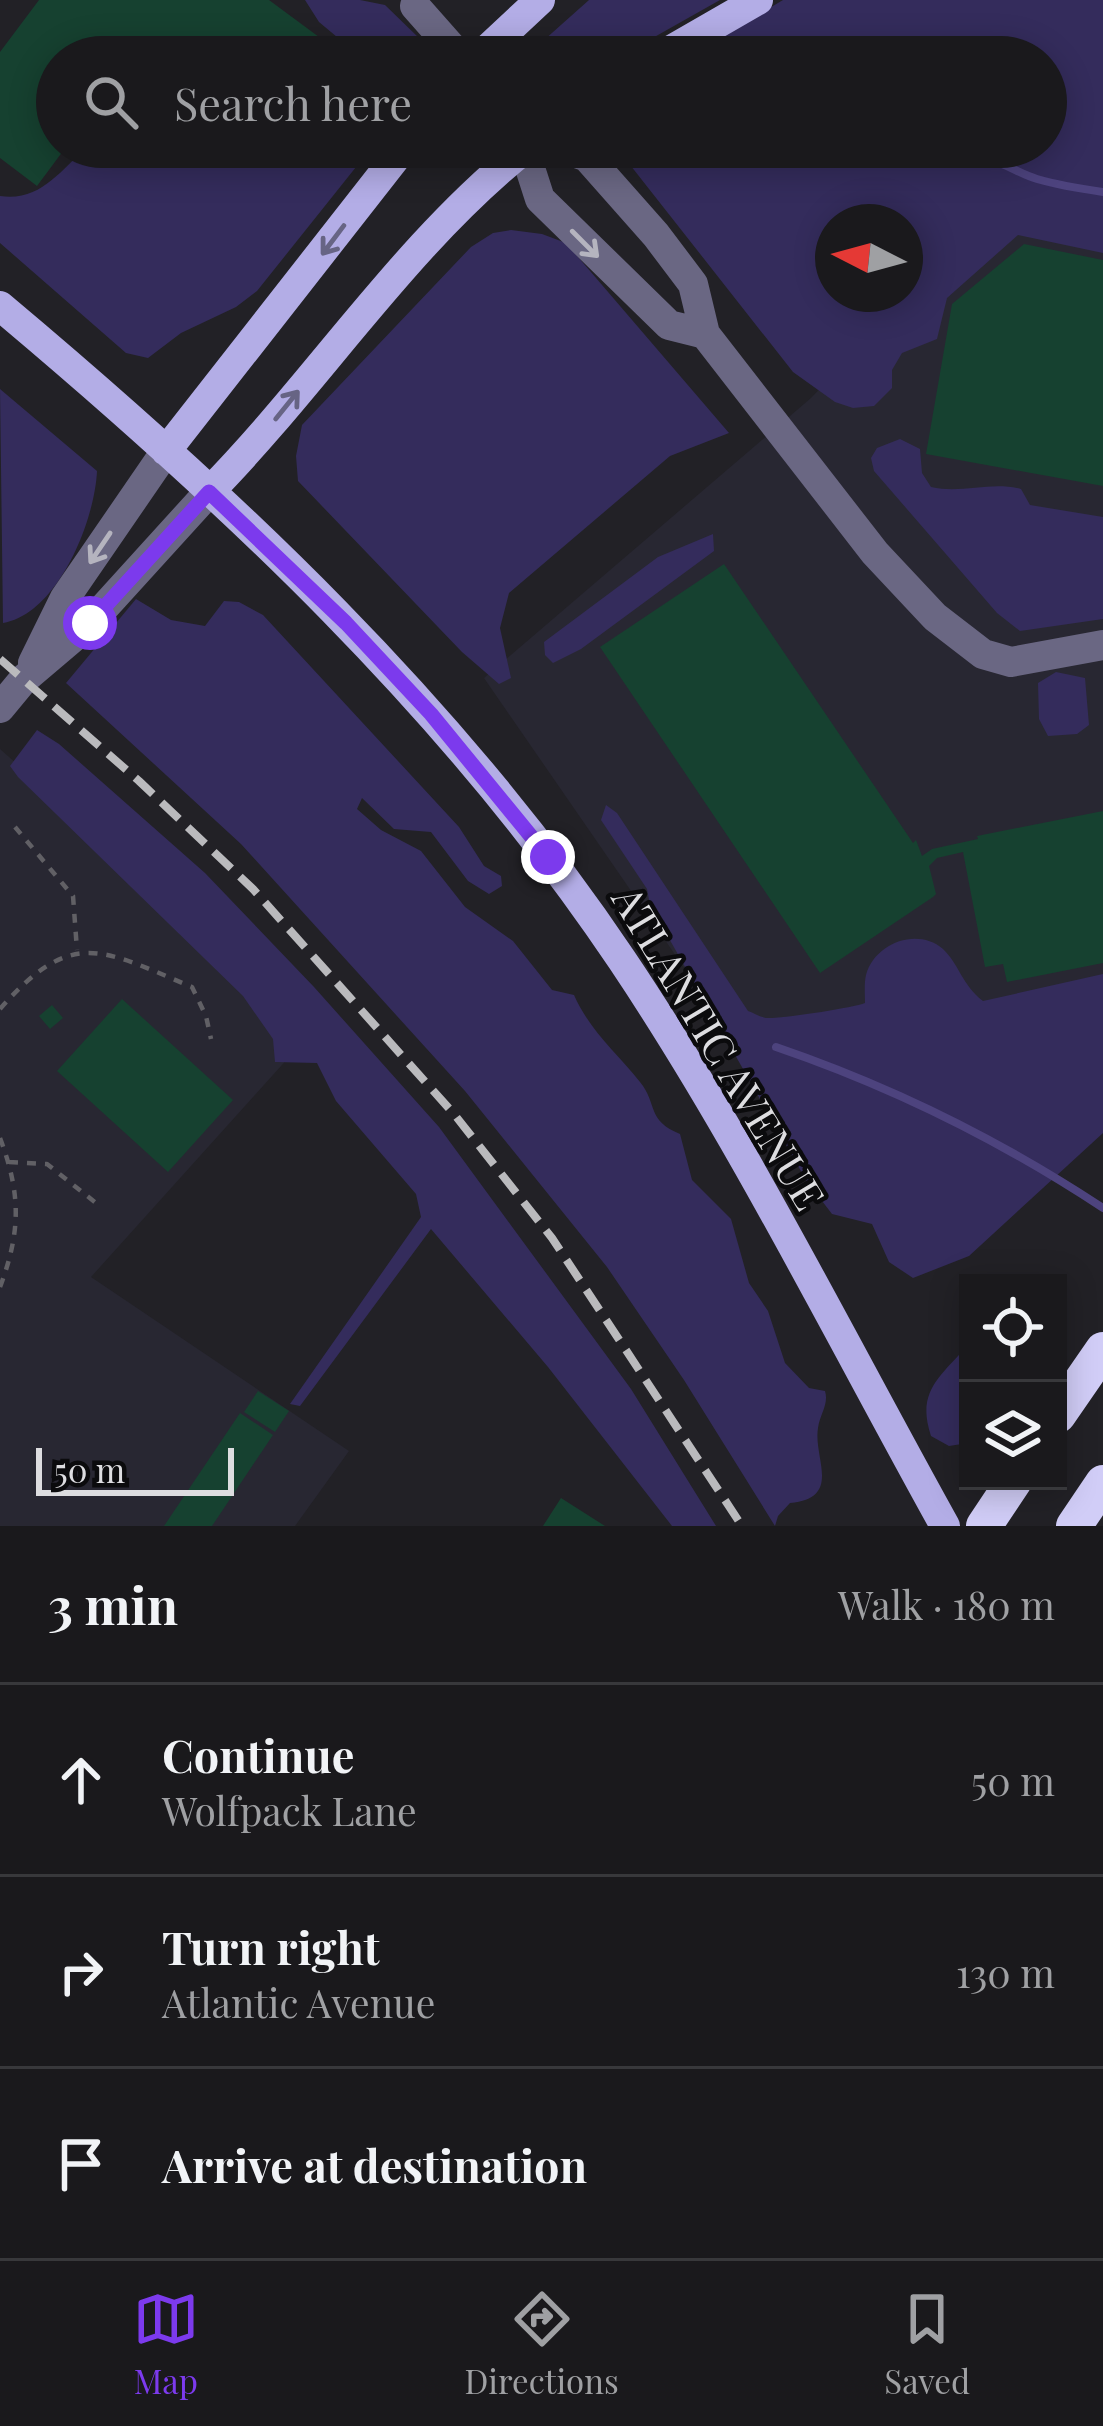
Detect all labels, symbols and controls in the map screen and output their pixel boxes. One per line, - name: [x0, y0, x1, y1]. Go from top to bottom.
- search box: [36, 36, 1067, 168]
- icon: search: [78, 69, 144, 135]
- text: Search here: [174, 72, 412, 132]
- north arrow: [815, 204, 923, 312]
- one-way arrow: [321, 223, 346, 256]
- one-way arrow: [570, 229, 599, 258]
- one-way arrow: [273, 390, 300, 422]
- one-way arrow: [88, 530, 113, 564]
- route start: [63, 596, 117, 650]
- route end: [521, 830, 575, 884]
- street label: ATLANTIC AVENUE: [600, 874, 839, 1219]
- map controls: [959, 1274, 1067, 1490]
- button: locate: [959, 1274, 1067, 1382]
- button: layers: [959, 1382, 1067, 1490]
- scale bar: [36, 1442, 234, 1495]
- text: 50 m: [54, 1447, 125, 1491]
- text: 3 min: [48, 1570, 178, 1638]
- text: Walk · 180 m: [838, 1578, 1055, 1630]
- text: Continue: [162, 1724, 354, 1784]
- icon: ahead: [48, 1747, 114, 1813]
- text: 50 m: [971, 1754, 1055, 1806]
- text: Wolfpack Lane: [162, 1784, 417, 1836]
- text: Turn right: [162, 1916, 380, 1976]
- icon: right: [48, 1939, 114, 2005]
- text: 130 m: [956, 1946, 1055, 1998]
- text: Atlantic Avenue: [162, 1976, 436, 2028]
- icon: arrive: [48, 2131, 114, 2197]
- text: Arrive at destination: [162, 2134, 587, 2194]
- tab: Map: [133, 2286, 199, 2402]
- tab: Directions: [464, 2286, 619, 2402]
- tab: Saved: [884, 2286, 970, 2402]

